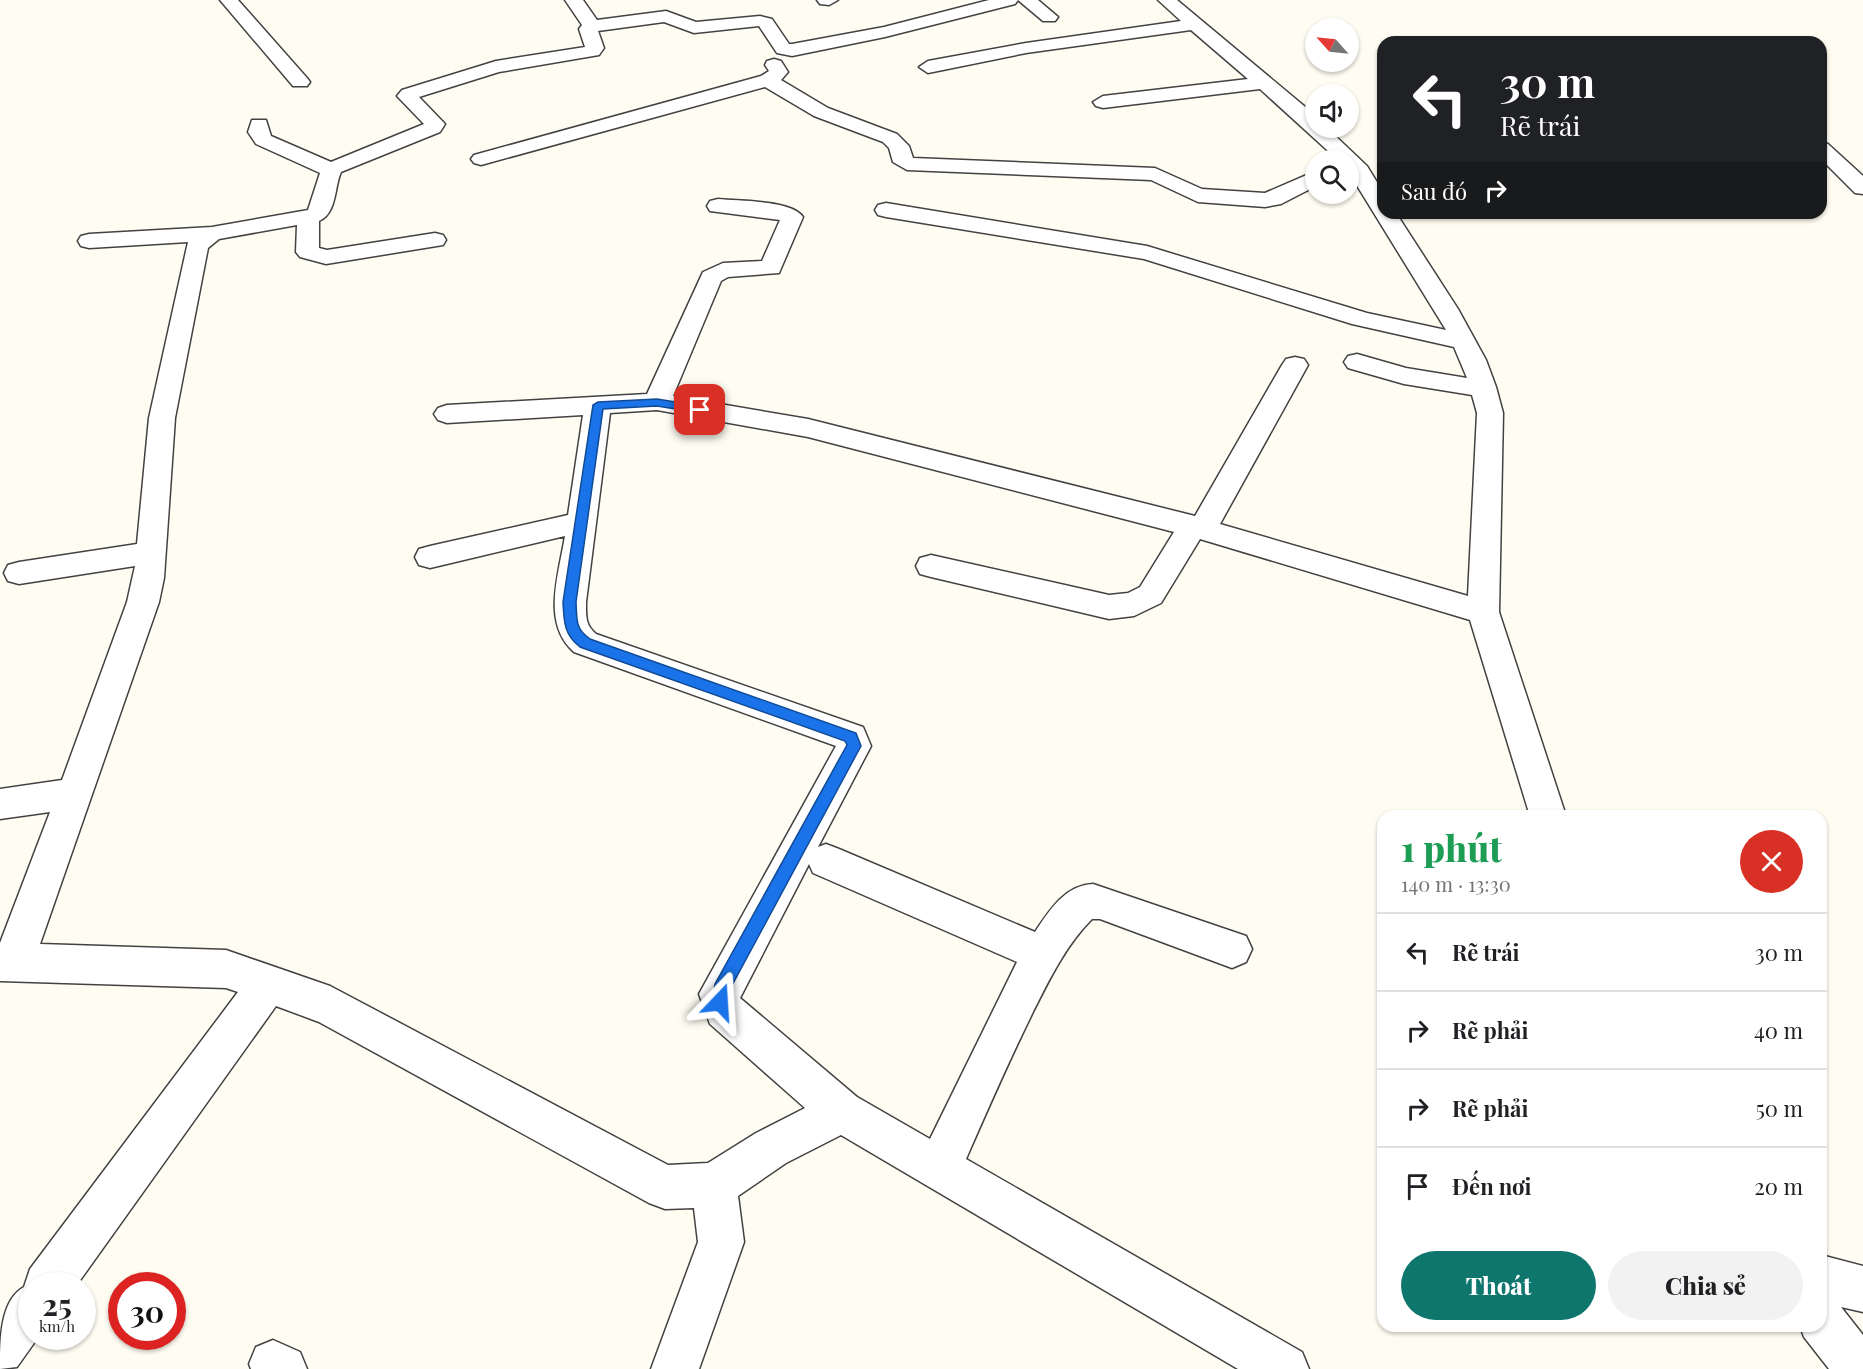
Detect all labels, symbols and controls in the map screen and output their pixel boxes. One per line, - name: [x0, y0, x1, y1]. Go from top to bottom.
- north arrow: [1305, 18, 1359, 72]
- map controls: [1305, 18, 1359, 204]
- text: 30 m: [1500, 53, 1595, 109]
- icon: left: [1401, 60, 1479, 138]
- button: sound: [1305, 84, 1359, 138]
- text: Rẽ trái: [1500, 107, 1580, 143]
- button: search: [1305, 150, 1359, 204]
- icon: right: [1479, 174, 1512, 207]
- text: Sau đó: [1401, 176, 1467, 206]
- pin: [674, 384, 725, 435]
- icon: arrive: [683, 393, 716, 426]
- text: 1 phút: [1401, 823, 1502, 871]
- button: close: [1740, 830, 1803, 893]
- text: 140 m · 13:30: [1401, 870, 1511, 897]
- icon: left: [1401, 936, 1434, 969]
- text: Rẽ trái: [1452, 937, 1520, 967]
- text: 30 m: [1755, 937, 1803, 967]
- position arrow: [688, 970, 752, 1034]
- icon: right: [1401, 1014, 1434, 1047]
- text: Rẽ phải: [1452, 1015, 1528, 1045]
- text: 40 m: [1754, 1015, 1803, 1045]
- icon: right: [1401, 1092, 1434, 1125]
- text: Rẽ phải: [1452, 1093, 1528, 1123]
- text: 50 m: [1756, 1093, 1803, 1123]
- icon: arrive: [1401, 1170, 1434, 1203]
- text: Đến nơi: [1452, 1171, 1531, 1201]
- text: 20 m: [1754, 1171, 1803, 1201]
- button: Thoát: [1401, 1251, 1596, 1320]
- button: Chia sẻ: [1608, 1251, 1803, 1320]
- speed limit sign: 30: [108, 1272, 186, 1350]
- text: 25: [42, 1284, 72, 1324]
- text: km/h: [39, 1316, 75, 1336]

